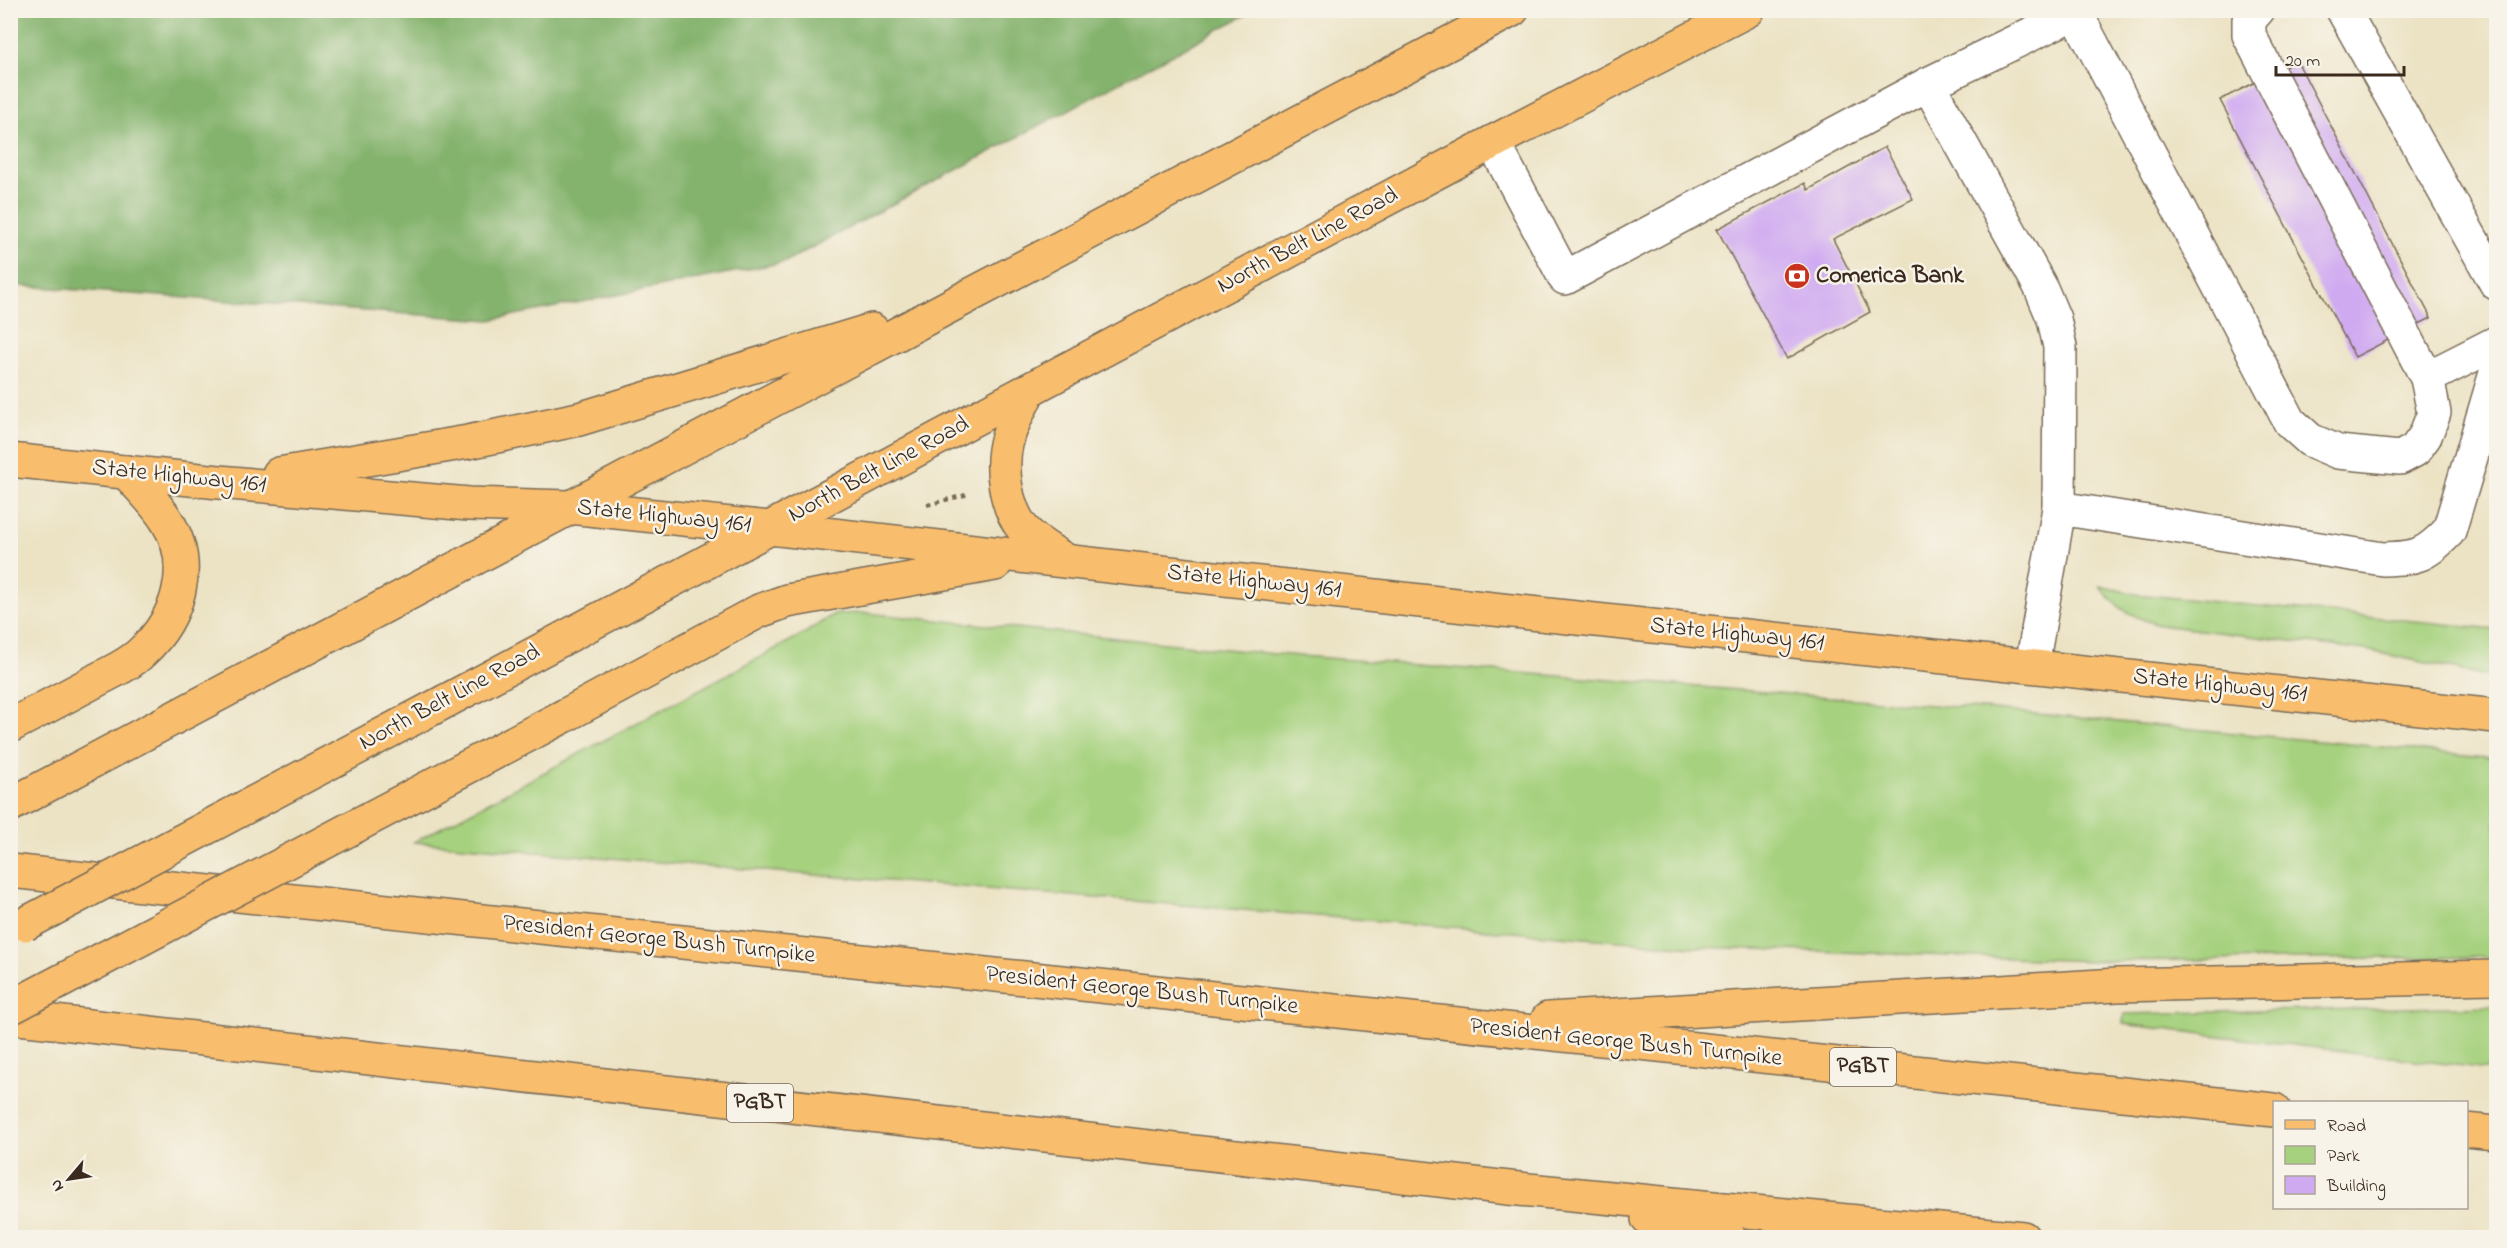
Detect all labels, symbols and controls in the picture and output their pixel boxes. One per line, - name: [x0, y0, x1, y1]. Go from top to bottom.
- scale bar: [2276, 39, 2404, 77]
- text: 20 m: [2285, 49, 2320, 75]
- street label: North Belt Line Road: [1211, 178, 1405, 304]
- place label: Comerica Bank: [1816, 259, 1964, 294]
- bank icon: Comerica Bank: [1782, 261, 1812, 291]
- street label: North Belt Line Road: [782, 407, 976, 533]
- street label: State Highway 161: [90, 450, 268, 505]
- street label: State Highway 161: [575, 490, 753, 545]
- street label: State Highway 161: [1165, 555, 1343, 610]
- street label: State Highway 161: [1648, 608, 1826, 663]
- street label: North Belt Line Road: [353, 635, 547, 761]
- street label: State Highway 161: [2131, 659, 2309, 714]
- street label: President George Bush Turnpike: [501, 906, 817, 974]
- street label: President George Bush Turnpike: [984, 957, 1300, 1025]
- street label: President George Bush Turnpike: [1468, 1009, 1784, 1077]
- road number: PGBT: [1830, 1048, 1896, 1086]
- road number: PGBT: [727, 1084, 793, 1122]
- legend: [2273, 1101, 2468, 1209]
- text: Road: [2327, 1114, 2366, 1140]
- text: Park: [2327, 1144, 2360, 1170]
- north arrow: [39, 1149, 99, 1209]
- text: Building: [2326, 1174, 2386, 1201]
- text: N: [44, 1175, 71, 1196]

